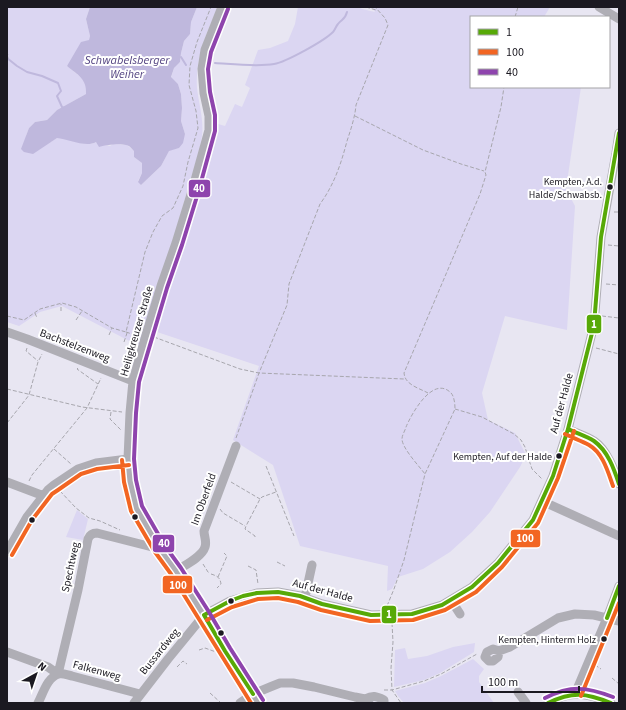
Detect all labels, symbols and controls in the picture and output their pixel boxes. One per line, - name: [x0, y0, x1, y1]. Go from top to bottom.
- legend: [470, 16, 610, 88]
- text: 1: [506, 24, 512, 41]
- text: 100: [506, 44, 524, 61]
- water label: Schwabelsberger Weiher: [85, 52, 170, 83]
- text: 40: [506, 64, 518, 81]
- place label: Kempten, A.d. Halde/Schwabsb.: [529, 175, 602, 202]
- line badge: 40: [188, 179, 211, 198]
- text: 40: [193, 181, 205, 196]
- marker: Kempten, A.d. Halde/Schwabsb.: [605, 182, 615, 192]
- street label: Heiligkreuzer Straße: [116, 284, 157, 378]
- line badge: 1: [586, 314, 602, 334]
- text: 1: [591, 317, 597, 332]
- street label: Bachstelzenweg: [38, 325, 112, 366]
- street label: Auf der Halde: [546, 371, 577, 435]
- place label: Kempten, Auf der Halde: [453, 450, 552, 464]
- marker: Kempten, Auf der Halde: [554, 451, 564, 461]
- street label: Im Oberfeld: [187, 471, 220, 527]
- unlabelled marker: [130, 512, 140, 522]
- unlabelled marker: [27, 515, 37, 525]
- line badge: 100: [510, 529, 541, 548]
- text: 100: [516, 531, 534, 546]
- line badge: 40: [152, 534, 175, 553]
- text: 40: [158, 536, 170, 551]
- street label: Spechtweg: [58, 540, 83, 594]
- line badge: 100: [162, 575, 193, 594]
- street label: Auf der Halde: [291, 575, 355, 606]
- text: 100: [169, 578, 187, 593]
- unlabelled marker: [226, 596, 236, 606]
- line badge: 1: [381, 605, 397, 624]
- text: 1: [386, 607, 392, 622]
- street label: Bussardweg: [136, 625, 183, 678]
- unlabelled marker: [216, 628, 226, 638]
- place label: Kempten, Hinterm Holz: [498, 633, 596, 647]
- marker: Kempten, Hinterm Holz: [599, 634, 609, 644]
- north arrow: [16, 654, 56, 694]
- street label: Falkenweg: [71, 657, 123, 684]
- text: N: [34, 659, 50, 675]
- scale bar: [482, 668, 579, 694]
- text: 100 m: [488, 674, 518, 691]

